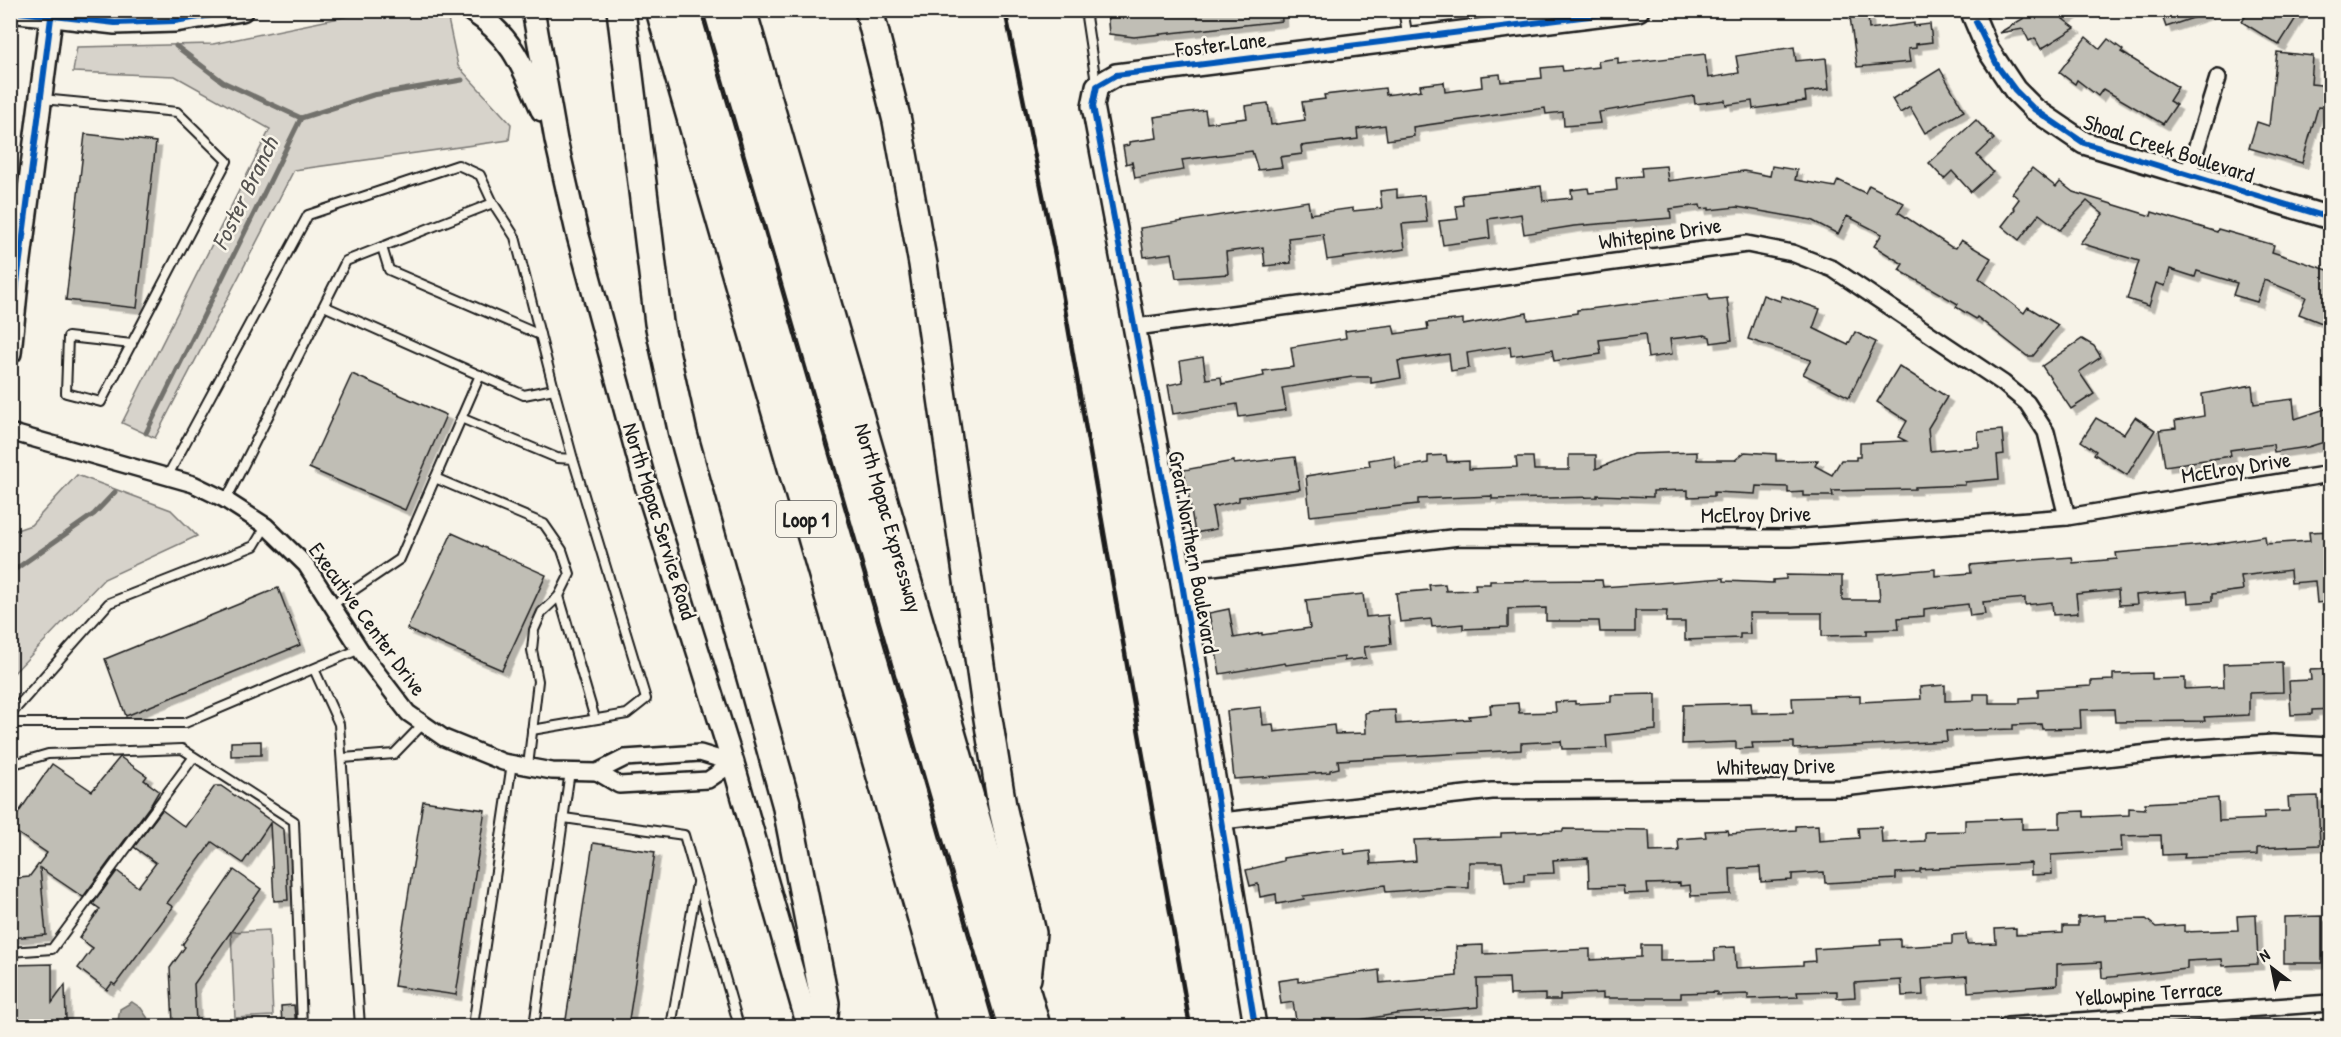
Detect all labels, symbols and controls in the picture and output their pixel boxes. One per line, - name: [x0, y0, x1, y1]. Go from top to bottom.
- street label: Foster Lane: [1173, 24, 1268, 65]
- street label: Shoal Creek Boulevard: [2080, 106, 2259, 190]
- water label: Foster Branch: [203, 130, 286, 255]
- street label: Whitepine Drive: [1597, 210, 1723, 256]
- street label: North Mopac Service Road: [616, 419, 704, 623]
- street label: North Mopac Expressway: [848, 420, 930, 616]
- street label: McElroy Drive: [2179, 444, 2293, 490]
- street label: Great Northern Boulevard: [1161, 448, 1227, 656]
- street label: McElroy Drive: [1701, 498, 1812, 530]
- road number: Loop 1: [776, 501, 836, 537]
- street label: Executive Center Drive: [302, 536, 434, 702]
- street label: Whiteway Drive: [1716, 750, 1836, 782]
- north arrow: [2242, 938, 2302, 998]
- text: N: [2255, 943, 2274, 967]
- street label: Yellowpine Terrace: [2075, 973, 2224, 1013]

